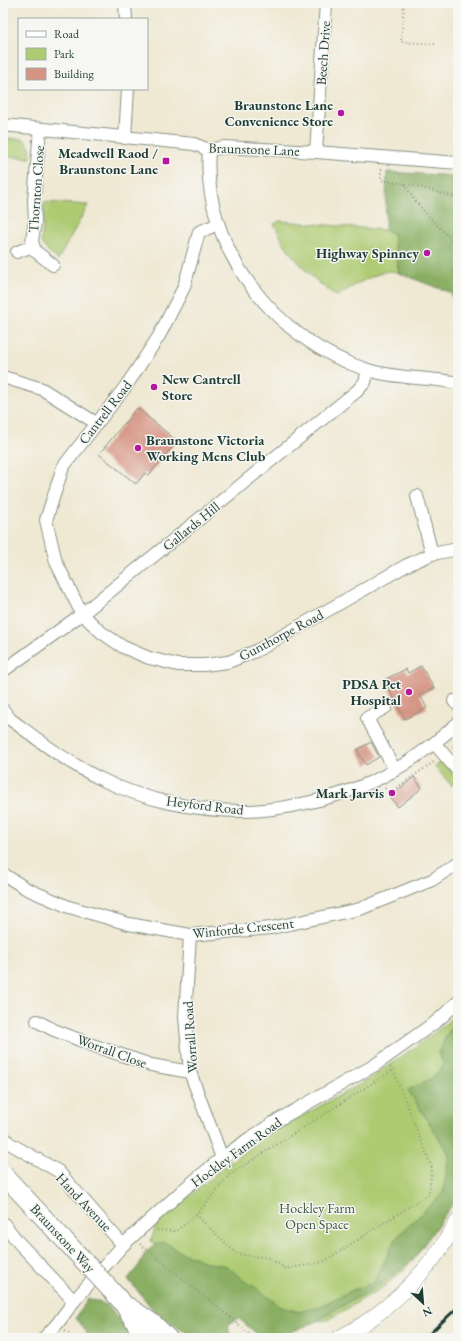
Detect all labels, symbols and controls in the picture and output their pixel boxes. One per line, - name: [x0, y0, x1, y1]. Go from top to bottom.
- legend: [18, 18, 148, 90]
- street label: Beech Drive: [312, 20, 334, 86]
- text: Road: [54, 26, 80, 42]
- text: Park: [54, 46, 75, 62]
- text: Building: [54, 66, 95, 82]
- place label: Braunstone Lane Convenience Store: [225, 96, 333, 130]
- marker: Braunstone Lane Convenience Store: [336, 108, 346, 118]
- street label: Braunstone Lane: [208, 138, 301, 160]
- street label: Thornton Close: [24, 144, 48, 233]
- place label: Meadwell Raod / Braunstone Lane: [58, 144, 158, 178]
- marker: Meadwell Raod / Braunstone Lane: [161, 156, 171, 166]
- place label: Highway Spinney: [316, 244, 419, 262]
- marker: Highway Spinney: [422, 248, 432, 258]
- place label: New Cantrell Store: [162, 370, 241, 404]
- street label: Cantrell Road: [74, 376, 136, 448]
- marker: New Cantrell Store: [149, 382, 159, 392]
- place label: Braunstone Victoria Working Mens Club: [146, 431, 266, 465]
- marker: Braunstone Victoria Working Mens Club: [133, 443, 143, 453]
- street label: Gallards Hill: [159, 497, 224, 555]
- street label: Gunthorpe Road: [236, 605, 327, 665]
- place label: PDSA Pet Hospital: [342, 675, 402, 709]
- marker: PDSA Pet Hospital: [404, 687, 414, 697]
- place label: Mark Jarvis: [316, 784, 384, 802]
- marker: Mark Jarvis: [387, 788, 397, 798]
- street label: Heyford Road: [165, 791, 246, 819]
- street label: Winforde Crescent: [191, 914, 295, 942]
- street label: Worrall Road: [178, 999, 201, 1074]
- street label: Worrall Close: [75, 1030, 150, 1072]
- street label: Hockley Farm Road: [187, 1112, 286, 1191]
- street label: Hand Avenue: [52, 1169, 116, 1236]
- park label: Hockley Farm Open Space: [279, 1199, 355, 1233]
- street label: Braunstone Way: [26, 1200, 100, 1277]
- north arrow: [403, 1283, 443, 1323]
- text: N: [420, 1304, 434, 1320]

